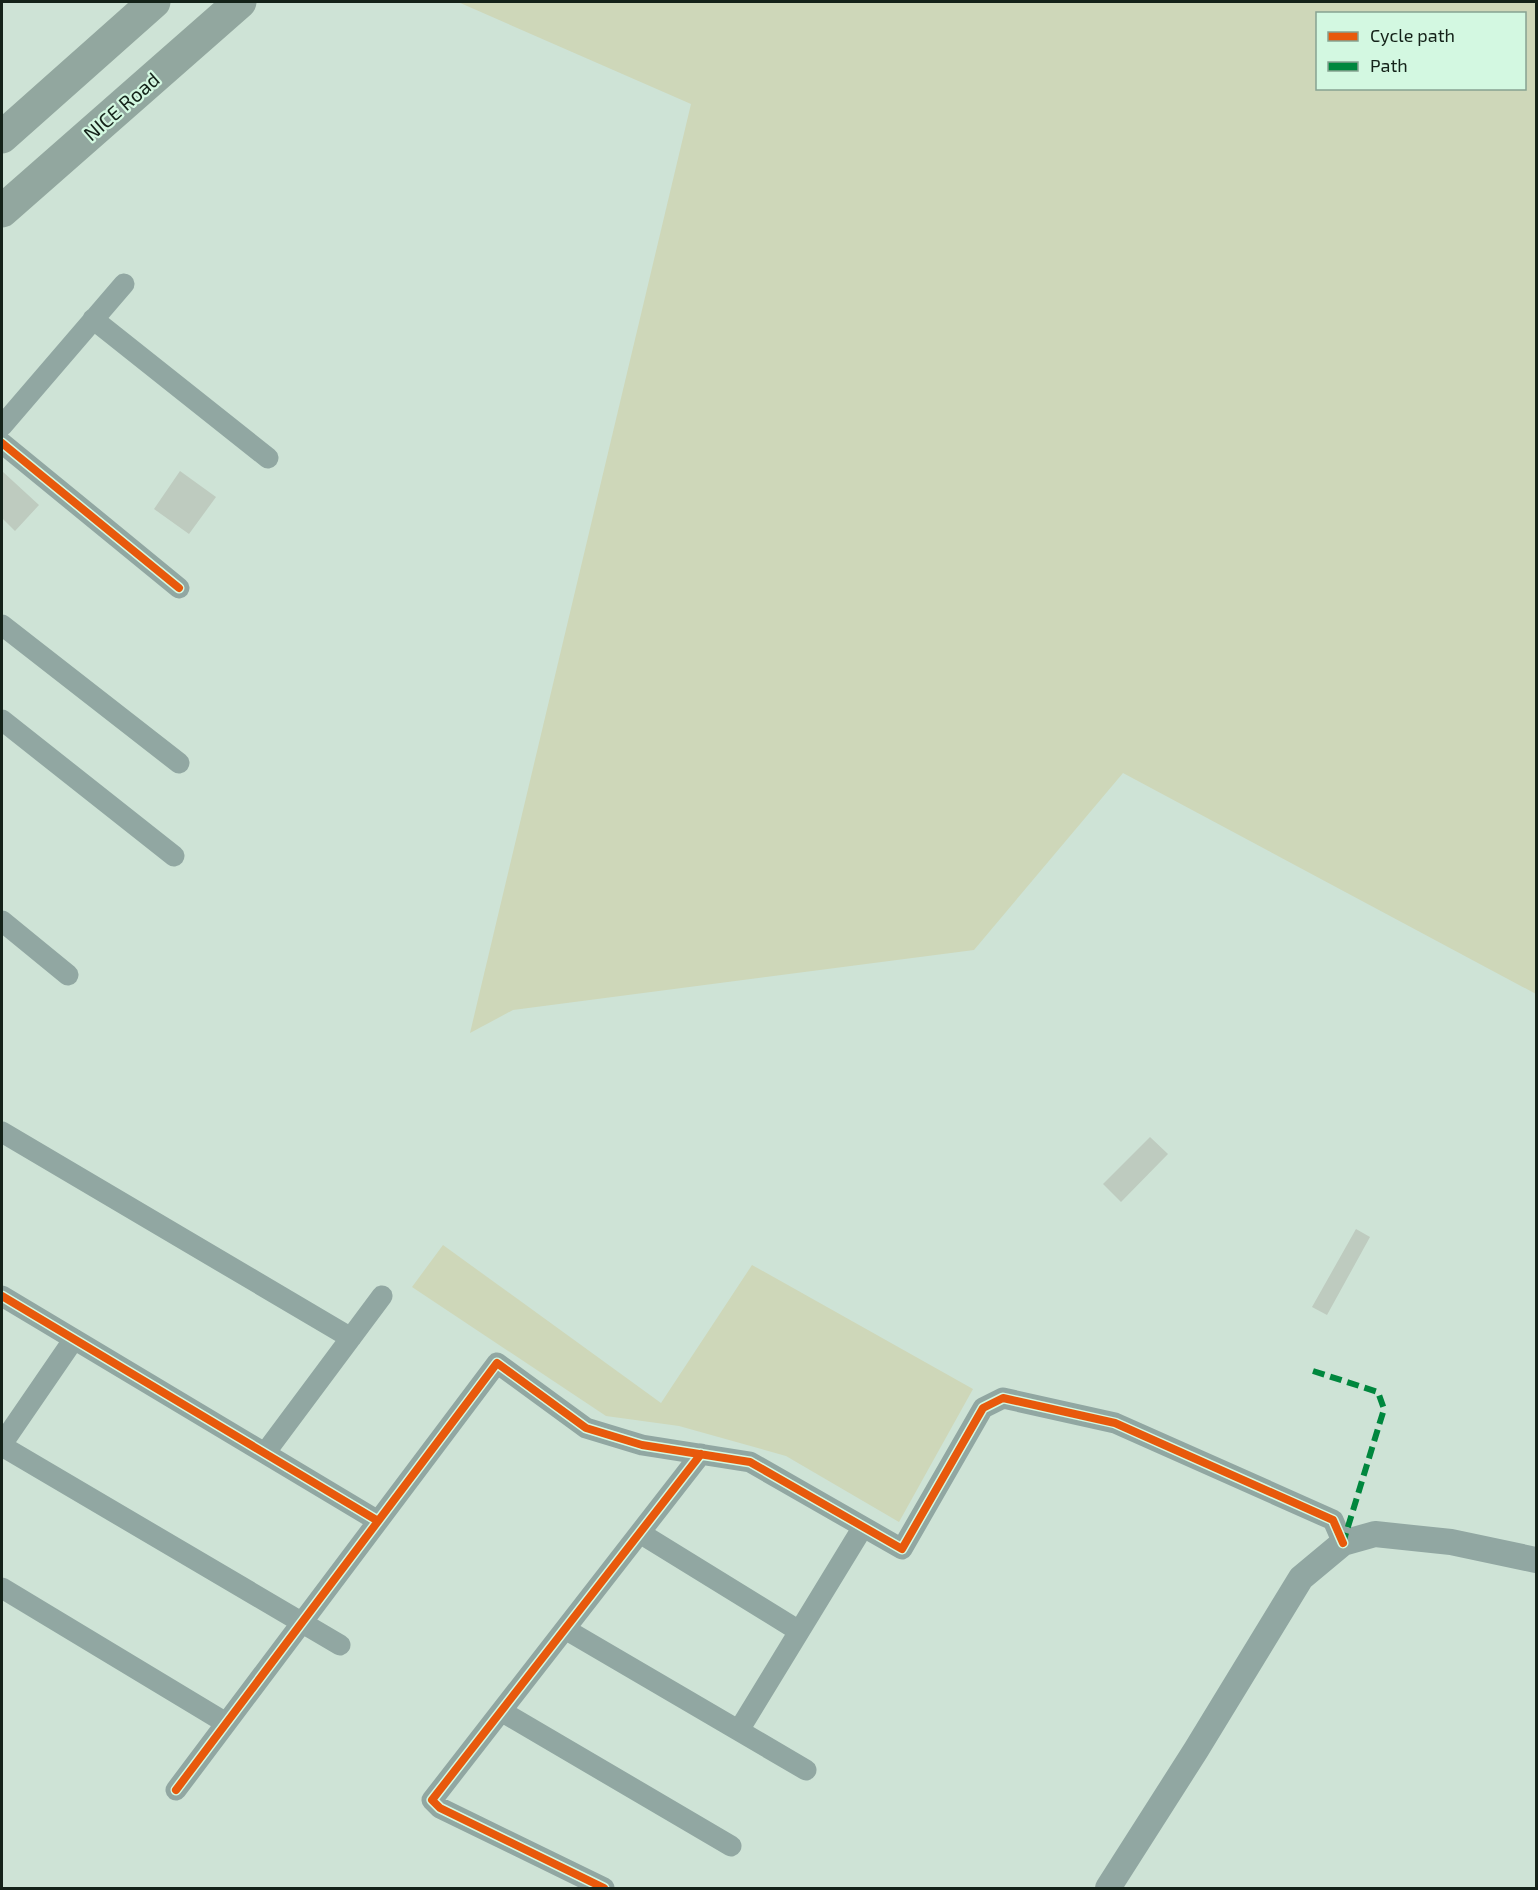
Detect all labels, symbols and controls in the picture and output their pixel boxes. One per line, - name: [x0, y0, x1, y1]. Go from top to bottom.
- legend: [1316, 12, 1526, 90]
- text: Cycle path: [1370, 24, 1455, 46]
- text: Path: [1370, 54, 1408, 76]
- street label: NICE Road: [78, 67, 164, 145]

